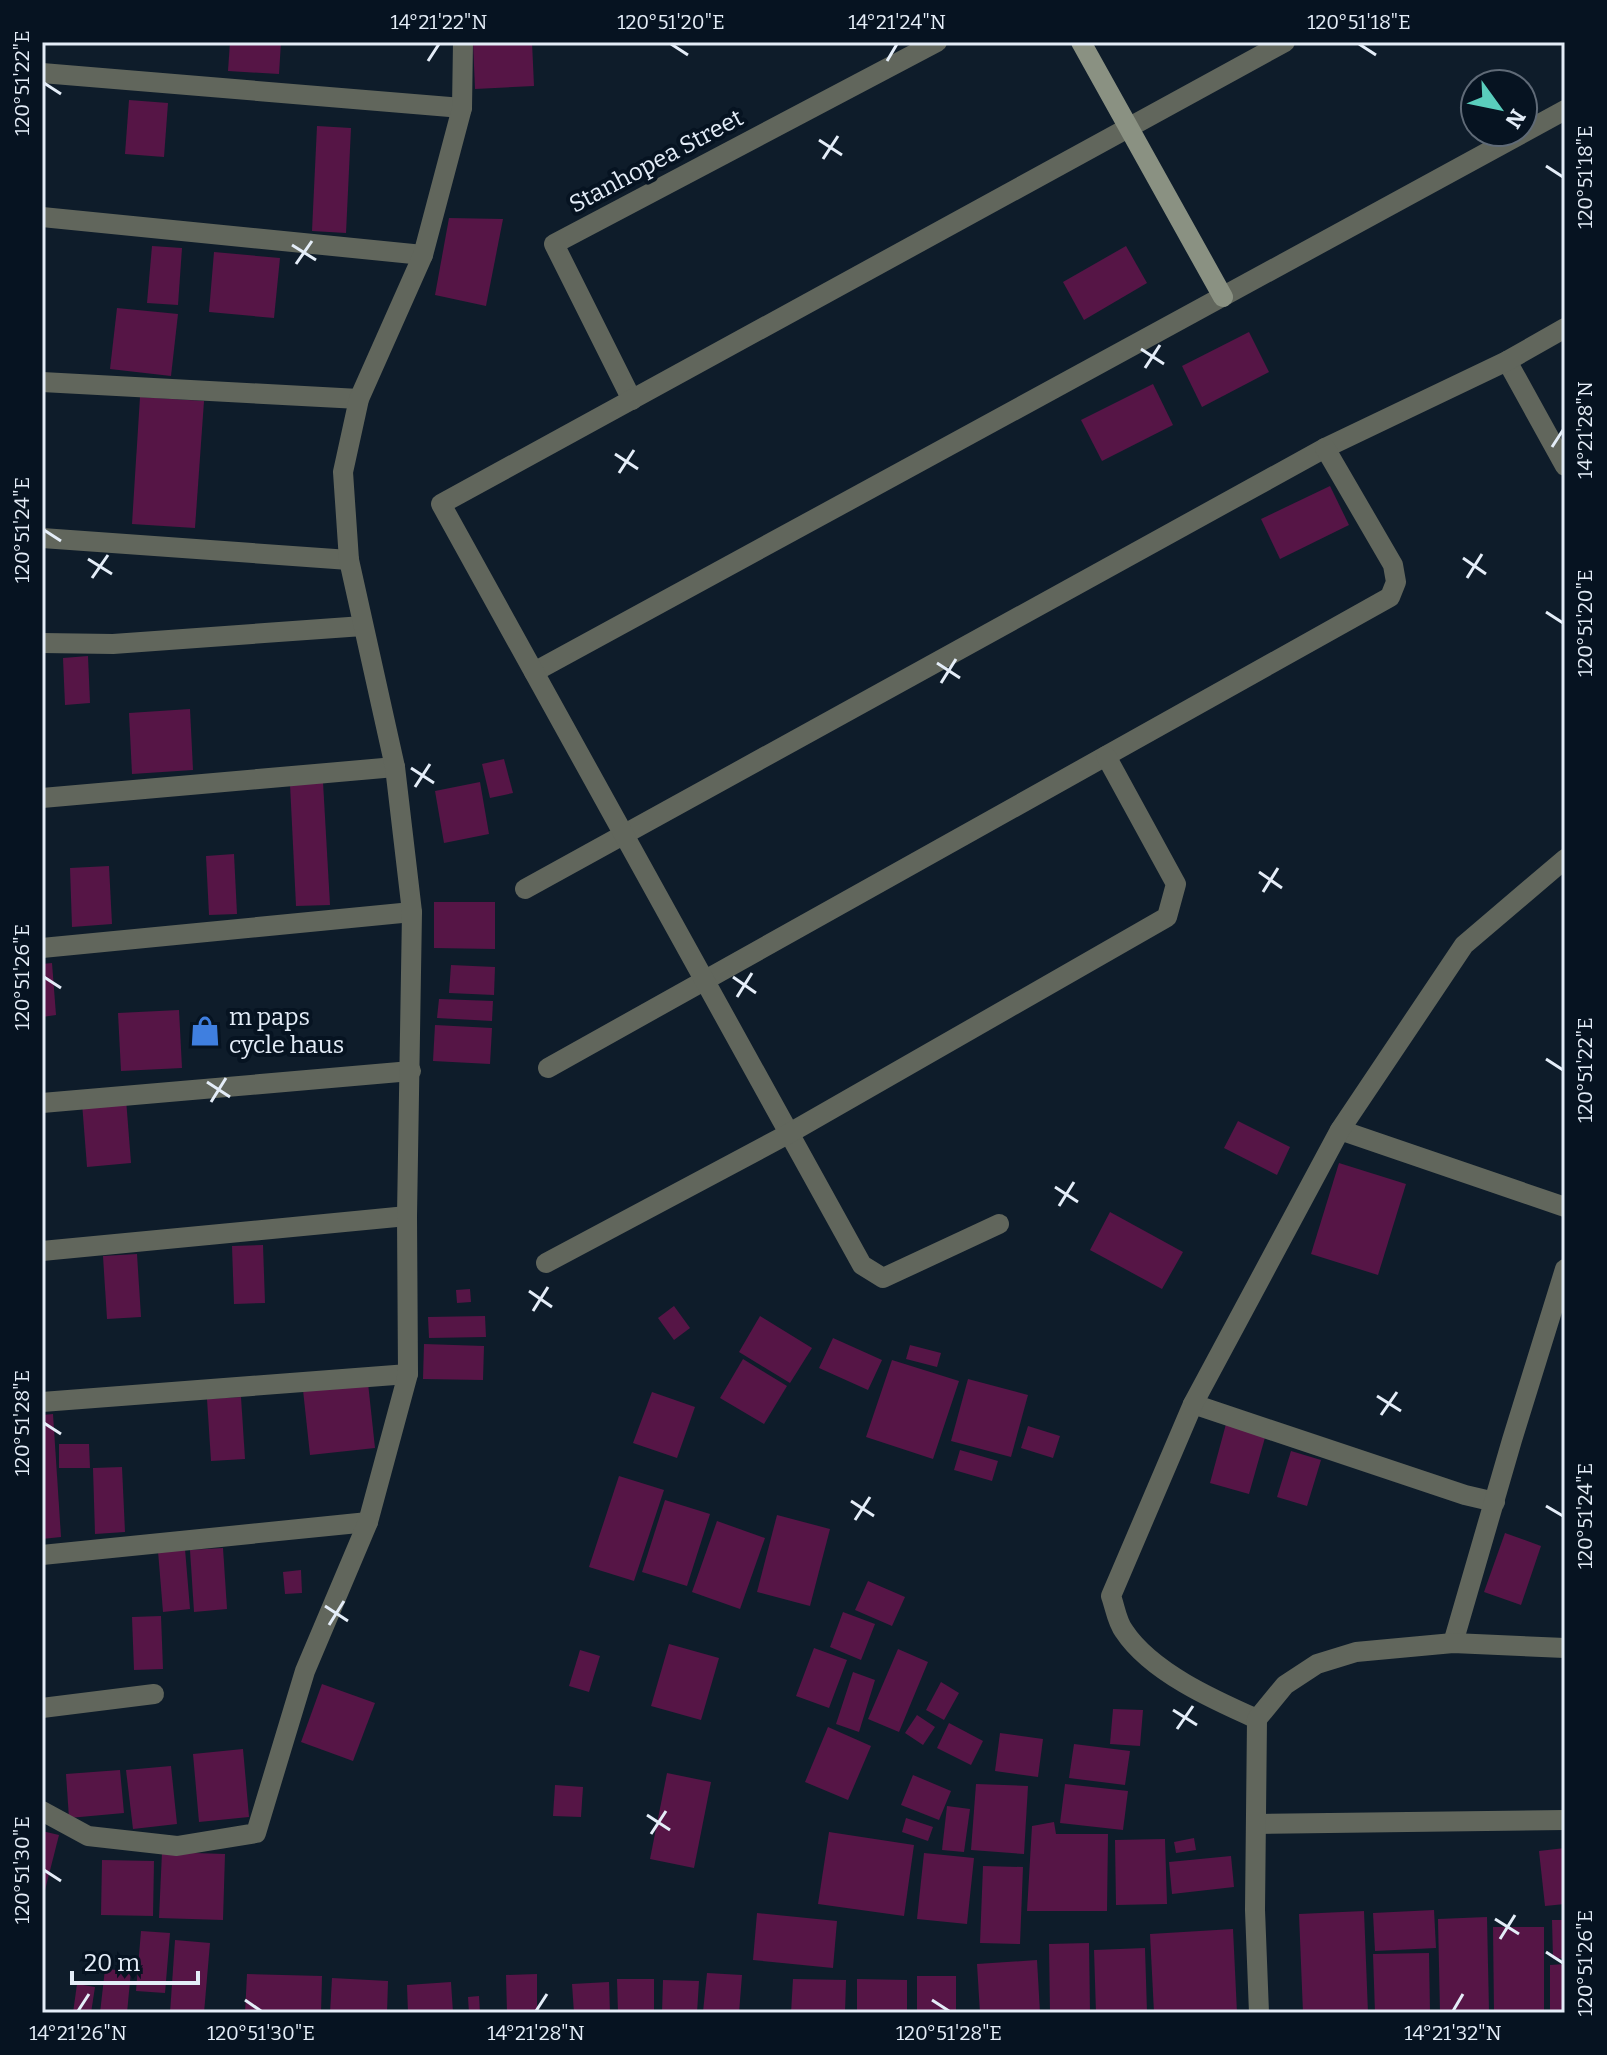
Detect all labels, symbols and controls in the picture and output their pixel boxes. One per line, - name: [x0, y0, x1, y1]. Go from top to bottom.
- text: 14°21'22"N: [391, 10, 488, 34]
- text: 120°51'20"E: [617, 10, 725, 34]
- text: 14°21'24"N: [848, 10, 946, 34]
- text: 120°51'18"E: [1307, 10, 1411, 34]
- text: 120°51'22"E: [10, 30, 34, 136]
- north arrow: [1459, 68, 1539, 148]
- street label: Stanhopea Street: [564, 103, 748, 219]
- text: N: [1499, 104, 1531, 133]
- text: 120°51'18"E: [1573, 125, 1597, 229]
- text: 14°21'28"N: [1573, 381, 1597, 479]
- text: 120°51'24"E: [10, 477, 34, 583]
- text: 120°51'20"E: [1573, 569, 1597, 677]
- text: 120°51'26"E: [10, 924, 34, 1030]
- place label: m paps cycle haus: [229, 1003, 344, 1059]
- shop icon: m paps cycle haus: [188, 1014, 222, 1048]
- text: 120°51'22"E: [1573, 1017, 1597, 1123]
- text: 120°51'28"E: [10, 1370, 34, 1476]
- text: 120°51'24"E: [1573, 1463, 1597, 1569]
- text: 120°51'30"E: [10, 1816, 34, 1924]
- text: 120°51'26"E: [1573, 1910, 1597, 2016]
- scale bar: [72, 1935, 198, 1985]
- text: 20 m: [84, 1949, 140, 1977]
- text: 14°21'26"N: [29, 2021, 127, 2045]
- text: 120°51'30"E: [207, 2021, 315, 2045]
- text: 14°21'28"N: [487, 2021, 585, 2045]
- text: 120°51'28"E: [896, 2021, 1002, 2045]
- text: 14°21'32"N: [1404, 2021, 1502, 2045]

